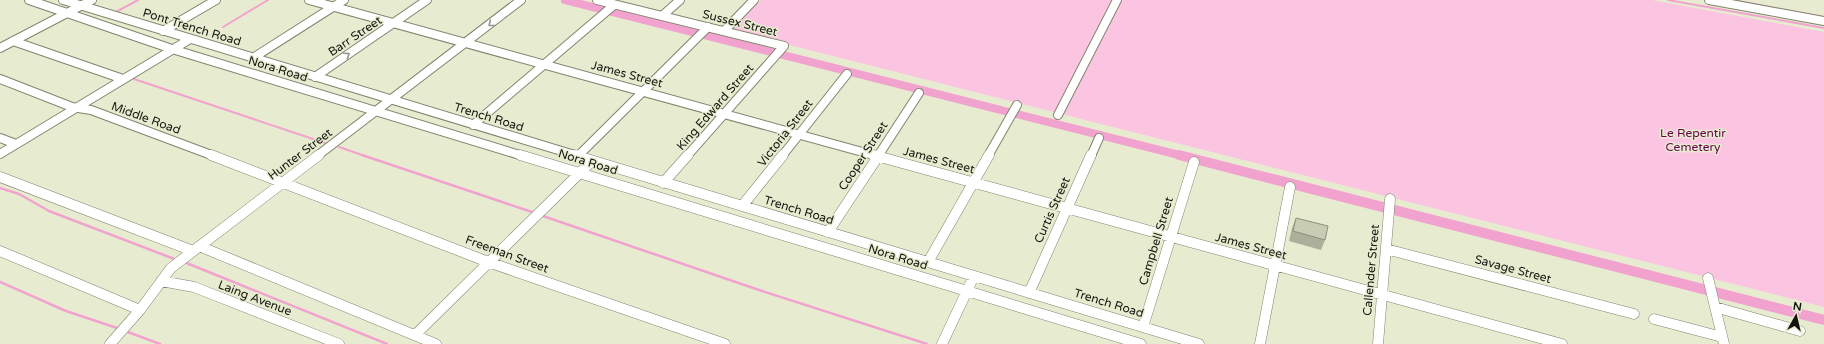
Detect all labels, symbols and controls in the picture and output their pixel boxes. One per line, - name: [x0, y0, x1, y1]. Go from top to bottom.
- street label: Pont Trench Road: [141, 5, 243, 49]
- street label: Sussex Street: [701, 7, 779, 39]
- street label: Barr Street: [326, 13, 385, 59]
- one-way arrow: [488, 19, 495, 26]
- one-way arrow: [343, 52, 350, 60]
- street label: Nora Road: [247, 53, 309, 85]
- street label: James Street: [590, 58, 665, 90]
- street label: King Edward Street: [674, 61, 757, 153]
- street label: Victoria Street: [755, 96, 816, 169]
- street label: Middle Road: [109, 99, 183, 137]
- street label: Trench Road: [452, 100, 526, 134]
- street label: Cooper Street: [836, 119, 891, 193]
- street label: Hunter Street: [265, 125, 335, 183]
- park label: Le Repentir Cemetery: [1660, 126, 1726, 154]
- street label: James Street: [902, 144, 977, 176]
- street label: Nora Road: [557, 146, 619, 178]
- street label: Curtis Street: [1031, 174, 1073, 245]
- street label: Trench Road: [762, 193, 836, 227]
- street label: Campbell Street: [1136, 195, 1176, 287]
- street label: Callender Street: [1360, 223, 1382, 316]
- street label: James Street: [1214, 230, 1289, 262]
- street label: Freeman Street: [464, 232, 551, 276]
- street label: Nora Road: [867, 241, 929, 273]
- street label: Savage Street: [1473, 252, 1553, 286]
- street label: Laing Avenue: [216, 278, 294, 319]
- street label: Trench Road: [1072, 286, 1146, 320]
- north arrow: [1776, 296, 1816, 336]
- text: N: [1792, 300, 1803, 314]

